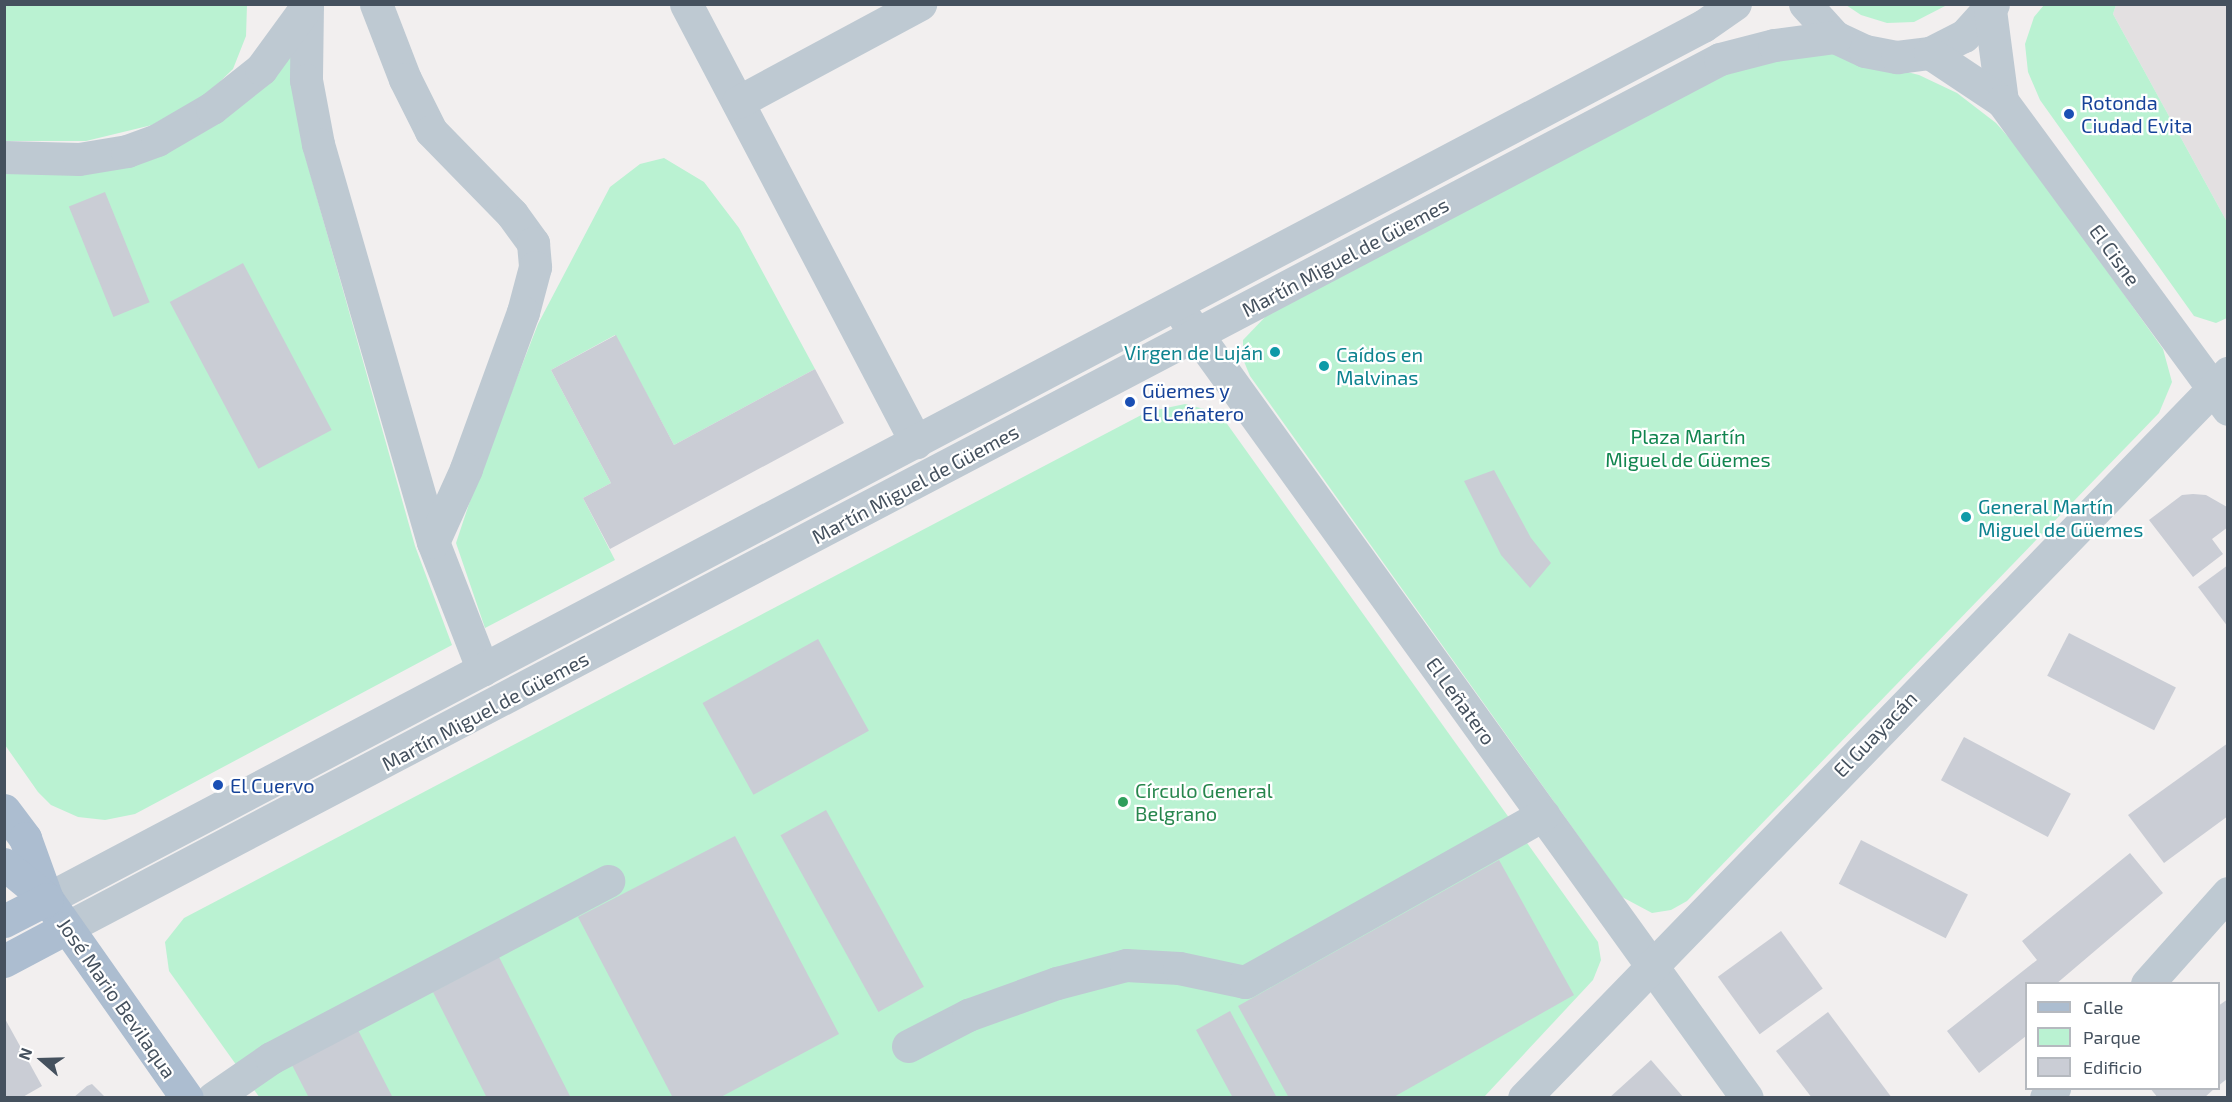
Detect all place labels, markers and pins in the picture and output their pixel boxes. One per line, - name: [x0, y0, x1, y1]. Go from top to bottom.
- place label: Rotonda Ciudad Evita: [2081, 90, 2192, 137]
- marker: Rotonda Ciudad Evita: [2062, 107, 2076, 121]
- place label: Virgen de Luján: [1124, 340, 1263, 364]
- place label: Caídos en Malvinas: [1336, 342, 1423, 389]
- marker: Virgen de Luján: [1268, 345, 1282, 359]
- marker: Caídos en Malvinas: [1317, 359, 1331, 373]
- place label: Güemes y El Leñatero: [1142, 378, 1245, 425]
- marker: Güemes y El Leñatero: [1123, 395, 1137, 409]
- place label: General Martín Miguel de Güemes: [1978, 494, 2144, 541]
- marker: General Martín Miguel de Güemes: [1959, 510, 1973, 524]
- place label: El Cuervo: [230, 773, 315, 797]
- marker: El Cuervo: [211, 778, 225, 792]
- place label: Círculo General Belgrano: [1135, 778, 1273, 825]
- marker: Círculo General Belgrano: [1116, 795, 1130, 809]

